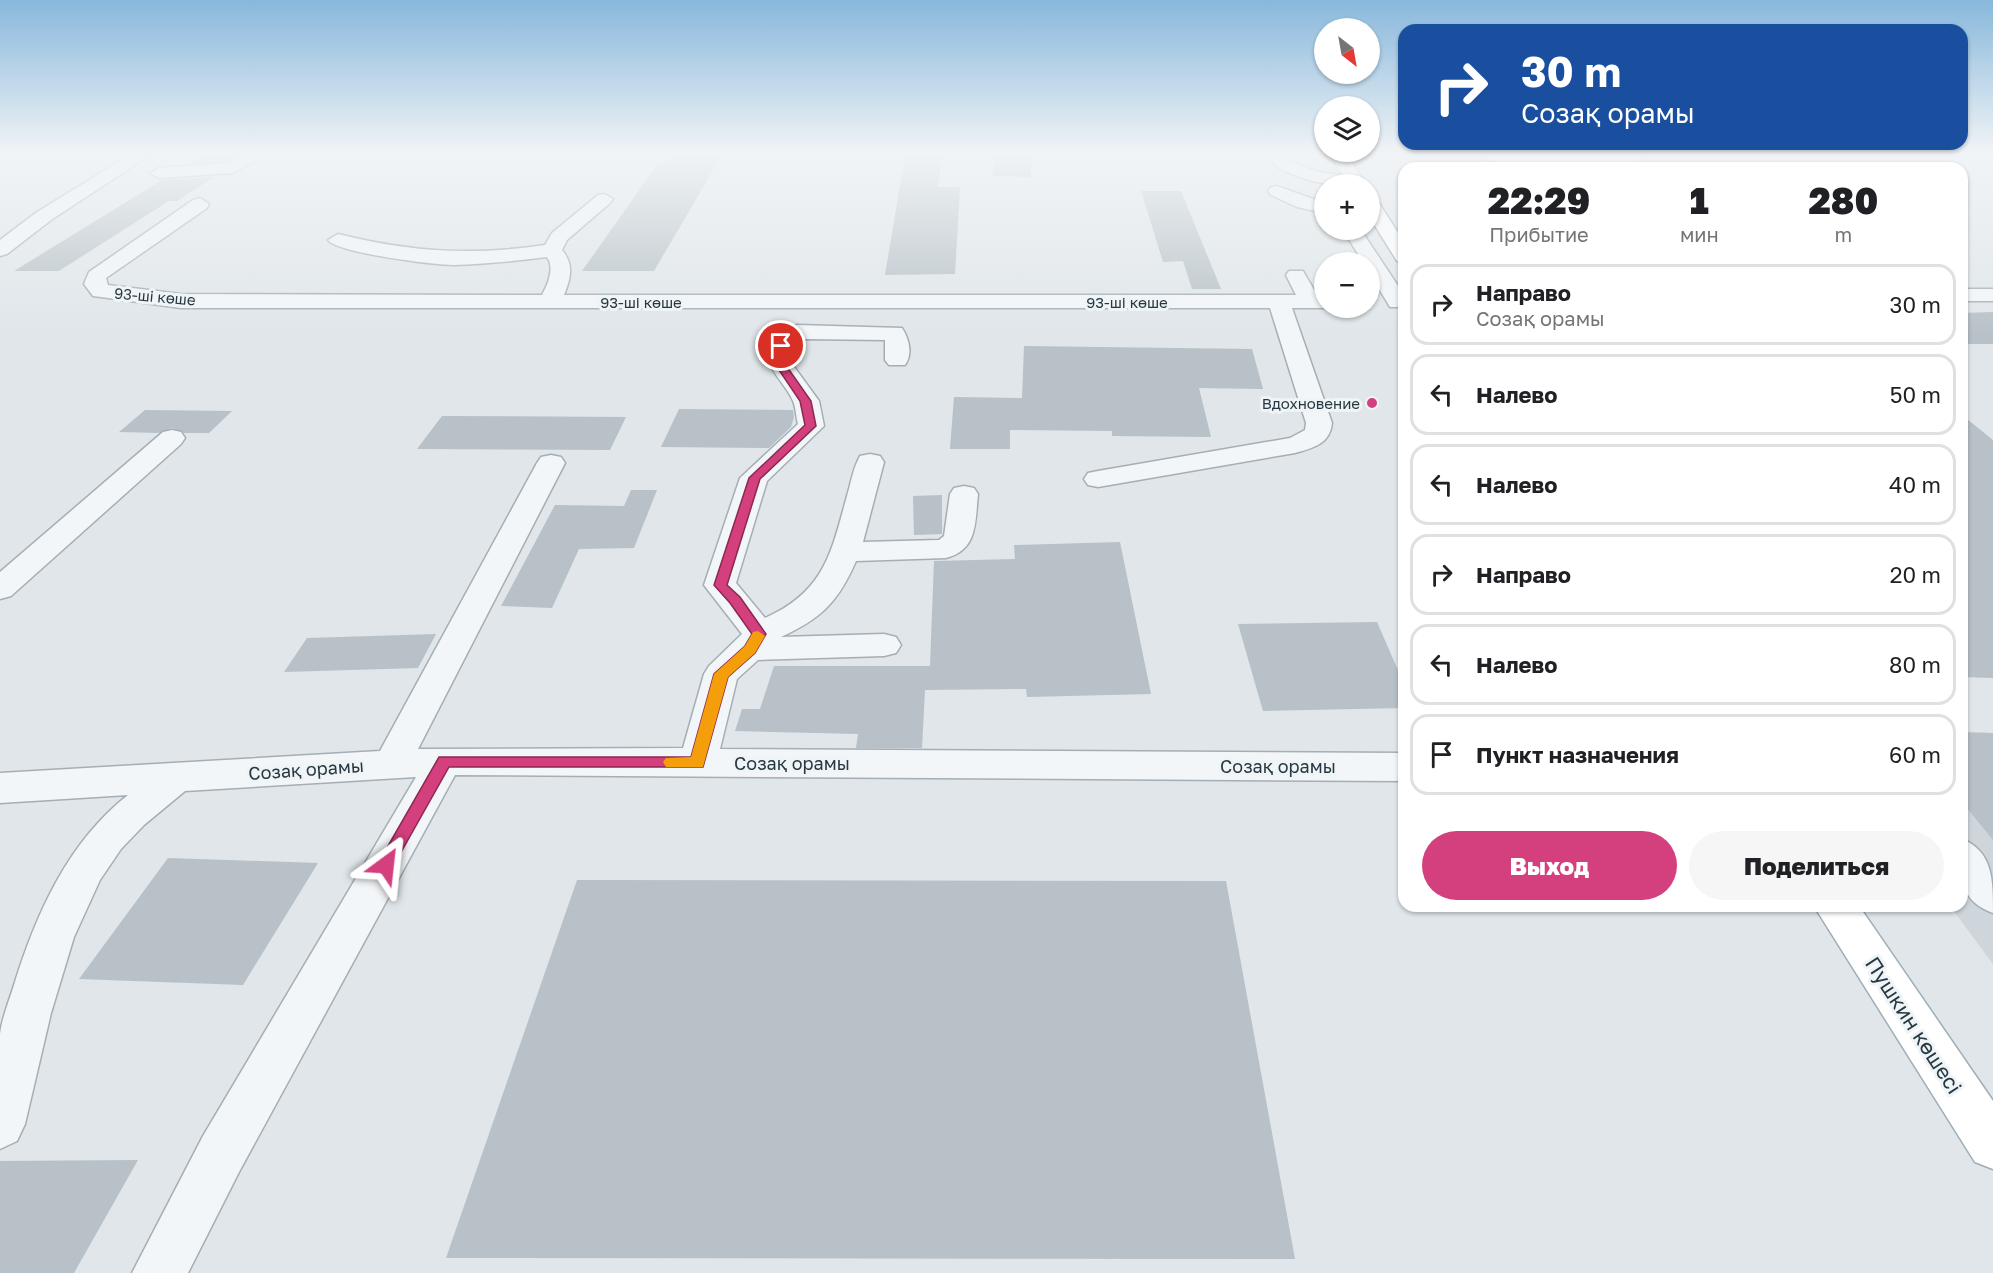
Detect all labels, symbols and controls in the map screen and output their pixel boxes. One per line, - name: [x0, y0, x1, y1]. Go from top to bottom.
- north arrow: [1314, 18, 1380, 84]
- map controls: [1314, 18, 1380, 318]
- text: 30 m: [1521, 46, 1621, 96]
- icon: right: [1422, 48, 1500, 126]
- button: layers: [1314, 96, 1380, 162]
- text: Созақ орамы: [1521, 97, 1695, 129]
- button: +: [1314, 174, 1380, 240]
- text: 22:29: [1488, 179, 1590, 222]
- text: 1: [1690, 179, 1709, 222]
- text: 280: [1809, 179, 1878, 222]
- text: Прибытие: [1489, 222, 1589, 246]
- text: мин: [1680, 222, 1719, 246]
- text: m: [1834, 222, 1852, 246]
- button: −: [1314, 252, 1380, 318]
- text: Направо: [1476, 279, 1571, 306]
- street label: 93-ші көше: [114, 283, 197, 309]
- icon: right: [1425, 288, 1458, 321]
- text: 30 m: [1890, 291, 1941, 318]
- street label: 93-ші көше: [600, 293, 682, 311]
- street label: 93-ші көше: [1086, 293, 1168, 311]
- text: Созақ орамы: [1476, 306, 1605, 330]
- pin: [755, 320, 806, 371]
- icon: arrive: [764, 329, 797, 362]
- icon: left: [1425, 378, 1458, 411]
- text: Налево: [1476, 381, 1558, 408]
- text: 50 m: [1890, 381, 1941, 408]
- place label: Вдохновение: [1262, 394, 1360, 412]
- marker: Вдохновение: [1365, 396, 1379, 410]
- icon: left: [1425, 468, 1458, 501]
- text: Налево: [1476, 471, 1558, 498]
- text: 40 m: [1889, 471, 1941, 498]
- icon: right: [1425, 558, 1458, 591]
- text: Направо: [1476, 561, 1571, 588]
- text: 20 m: [1890, 561, 1941, 588]
- icon: left: [1425, 648, 1458, 681]
- text: Налево: [1476, 651, 1558, 678]
- text: 80 m: [1889, 651, 1941, 678]
- icon: arrive: [1425, 738, 1458, 771]
- text: Пункт назначения: [1476, 741, 1679, 768]
- text: 60 m: [1889, 741, 1941, 768]
- street label: Созақ орамы: [734, 752, 850, 774]
- street label: Созақ орамы: [247, 754, 365, 784]
- street label: Созақ орамы: [1220, 755, 1336, 777]
- button: Выход: [1422, 831, 1677, 900]
- button: Поделиться: [1689, 831, 1944, 900]
- position arrow: [354, 833, 418, 897]
- street label: Пушкин көшесі: [1860, 952, 1968, 1098]

